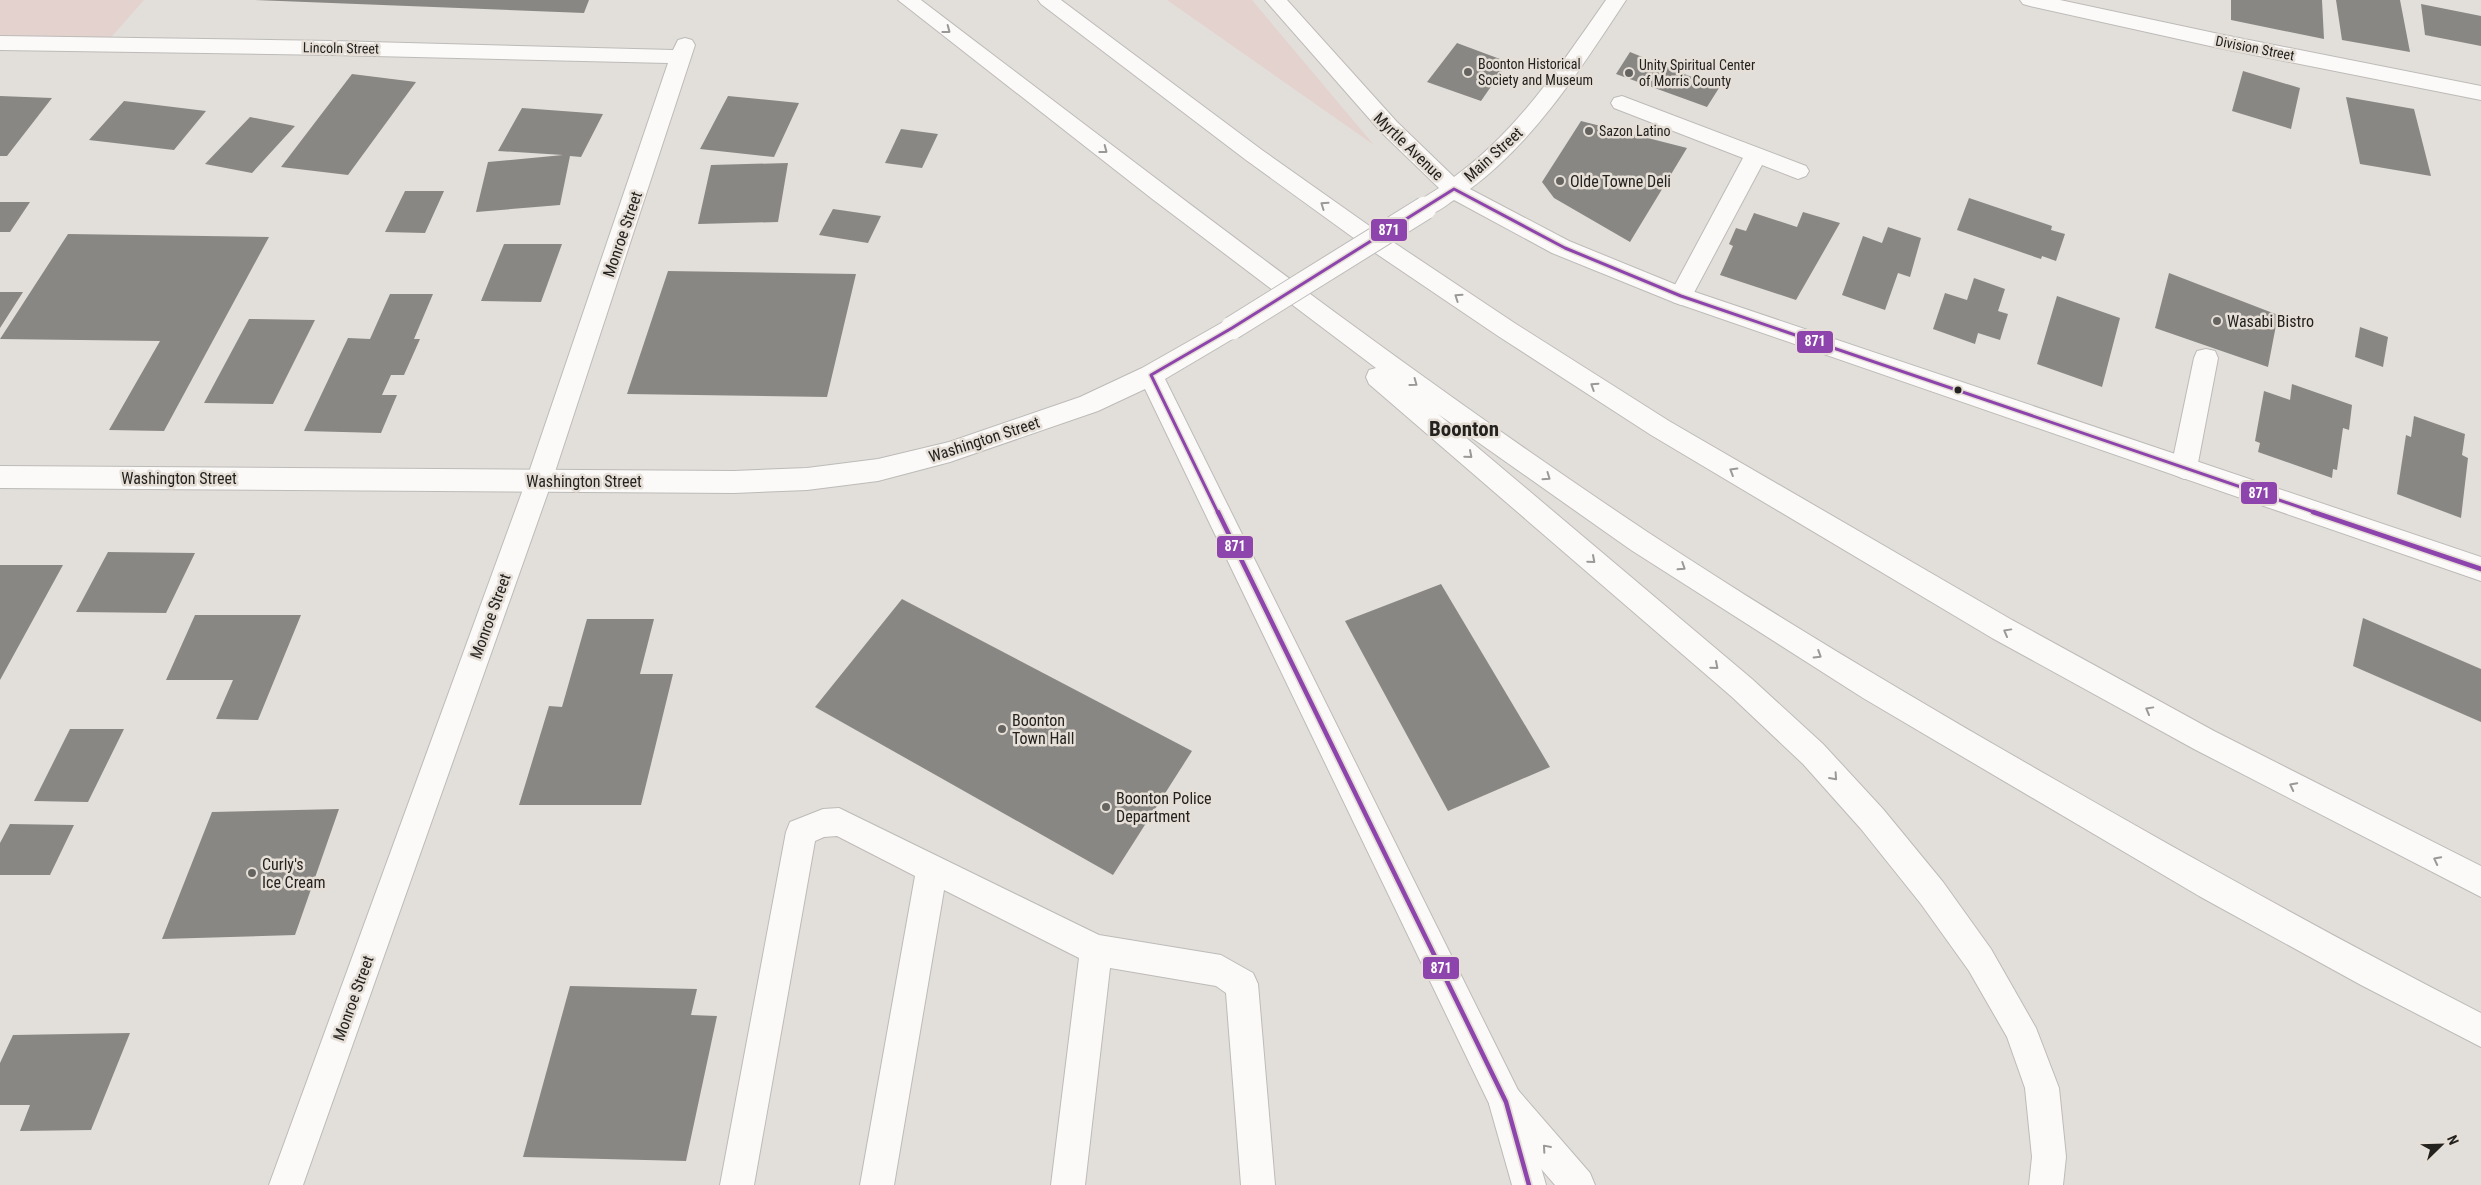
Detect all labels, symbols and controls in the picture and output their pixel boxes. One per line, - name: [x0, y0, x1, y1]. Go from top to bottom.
- one-way arrow: [941, 24, 950, 32]
- street label: Division Street: [2214, 33, 2296, 63]
- street label: Lincoln Street: [303, 39, 379, 57]
- place label: Boonton Historical Society and Museum: [1478, 56, 1593, 88]
- place label: Unity Spiritual Center of Morris County: [1639, 57, 1755, 89]
- marker: Boonton Historical Society and Museum: [1462, 66, 1474, 78]
- marker: Unity Spiritual Center of Morris County: [1623, 67, 1635, 79]
- street label: Myrtle Avenue: [1370, 108, 1447, 184]
- street label: Main Street: [1460, 123, 1527, 186]
- place label: Sazon Latino: [1599, 123, 1671, 139]
- marker: Sazon Latino: [1583, 125, 1595, 137]
- one-way arrow: [1098, 144, 1107, 152]
- place label: Olde Towne Deli: [1570, 172, 1671, 191]
- marker: Olde Towne Deli: [1554, 175, 1566, 187]
- street label: Monroe Street: [599, 189, 646, 279]
- one-way arrow: [1320, 202, 1330, 211]
- line badge: 871: [1370, 218, 1408, 242]
- text: 871: [1378, 222, 1400, 238]
- one-way arrow: [1454, 294, 1464, 303]
- place label: Wasabi Bistro: [2227, 312, 2314, 331]
- marker: Wasabi Bistro: [2211, 315, 2223, 327]
- line badge: 871: [1796, 330, 1834, 354]
- text: 871: [1804, 333, 1826, 349]
- one-way arrow: [1408, 377, 1418, 386]
- one-way arrow: [1591, 383, 1600, 392]
- unlabelled marker: [1953, 385, 1963, 395]
- street label: Washington Street: [926, 413, 1042, 466]
- district label: Boonton: [1429, 417, 1499, 441]
- one-way arrow: [1463, 449, 1472, 458]
- one-way arrow: [1729, 467, 1738, 477]
- street label: Washington Street: [121, 469, 237, 488]
- one-way arrow: [1541, 471, 1550, 480]
- street label: Washington Street: [526, 472, 642, 491]
- line badge: 871: [2240, 481, 2278, 505]
- text: 871: [2248, 485, 2270, 501]
- line badge: 871: [1216, 535, 1254, 559]
- text: 871: [1224, 538, 1246, 554]
- one-way arrow: [1586, 555, 1595, 563]
- one-way arrow: [1676, 561, 1685, 571]
- street label: Monroe Street: [466, 571, 515, 661]
- one-way arrow: [2003, 628, 2012, 638]
- one-way arrow: [1813, 648, 1822, 658]
- one-way arrow: [1710, 660, 1719, 669]
- one-way arrow: [2146, 706, 2155, 716]
- place label: Boonton Town Hall: [1012, 711, 1074, 748]
- marker: Boonton Town Hall: [996, 723, 1008, 735]
- one-way arrow: [1828, 772, 1837, 781]
- one-way arrow: [2289, 782, 2298, 792]
- place label: Boonton Police Department: [1116, 789, 1212, 826]
- marker: Boonton Police Department: [1100, 801, 1112, 813]
- place label: Curly's Ice Cream: [262, 855, 326, 892]
- one-way arrow: [2434, 856, 2443, 866]
- marker: Curly's Ice Cream: [246, 867, 258, 879]
- street label: Monroe Street: [329, 953, 378, 1043]
- line badge: 871: [1422, 956, 1460, 980]
- text: 871: [1430, 960, 1452, 976]
- north arrow: [2416, 1120, 2466, 1170]
- text: N: [2444, 1133, 2462, 1147]
- one-way arrow: [1543, 1145, 1552, 1154]

